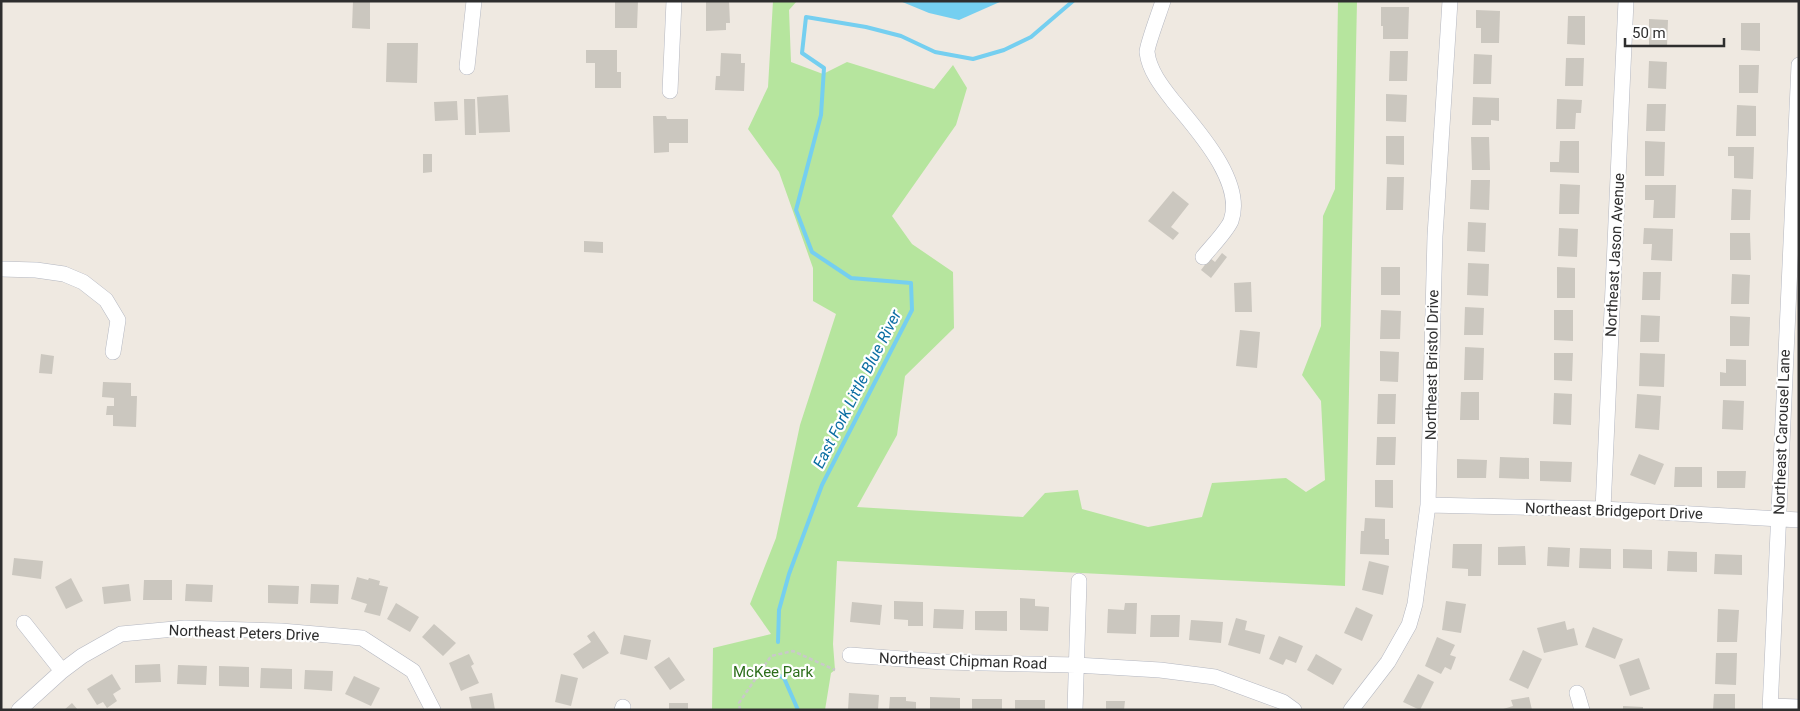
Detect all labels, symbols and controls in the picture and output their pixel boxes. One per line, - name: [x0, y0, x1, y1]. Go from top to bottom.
- scale bar: [1625, 15, 1724, 47]
- text: 50 m: [1632, 24, 1666, 42]
- street label: Northeast Jason Avenue: [1602, 173, 1628, 337]
- street label: Northeast Bristol Drive: [1422, 290, 1442, 440]
- water label: East Fork Little Blue River: [809, 306, 906, 471]
- street label: Northeast Carousel Lane: [1770, 349, 1794, 515]
- street label: Northeast Bridgeport Drive: [1525, 499, 1703, 523]
- street label: Northeast Peters Drive: [168, 621, 320, 645]
- street label: Northeast Chipman Road: [879, 649, 1047, 673]
- park label: McKee Park: [733, 663, 813, 681]

